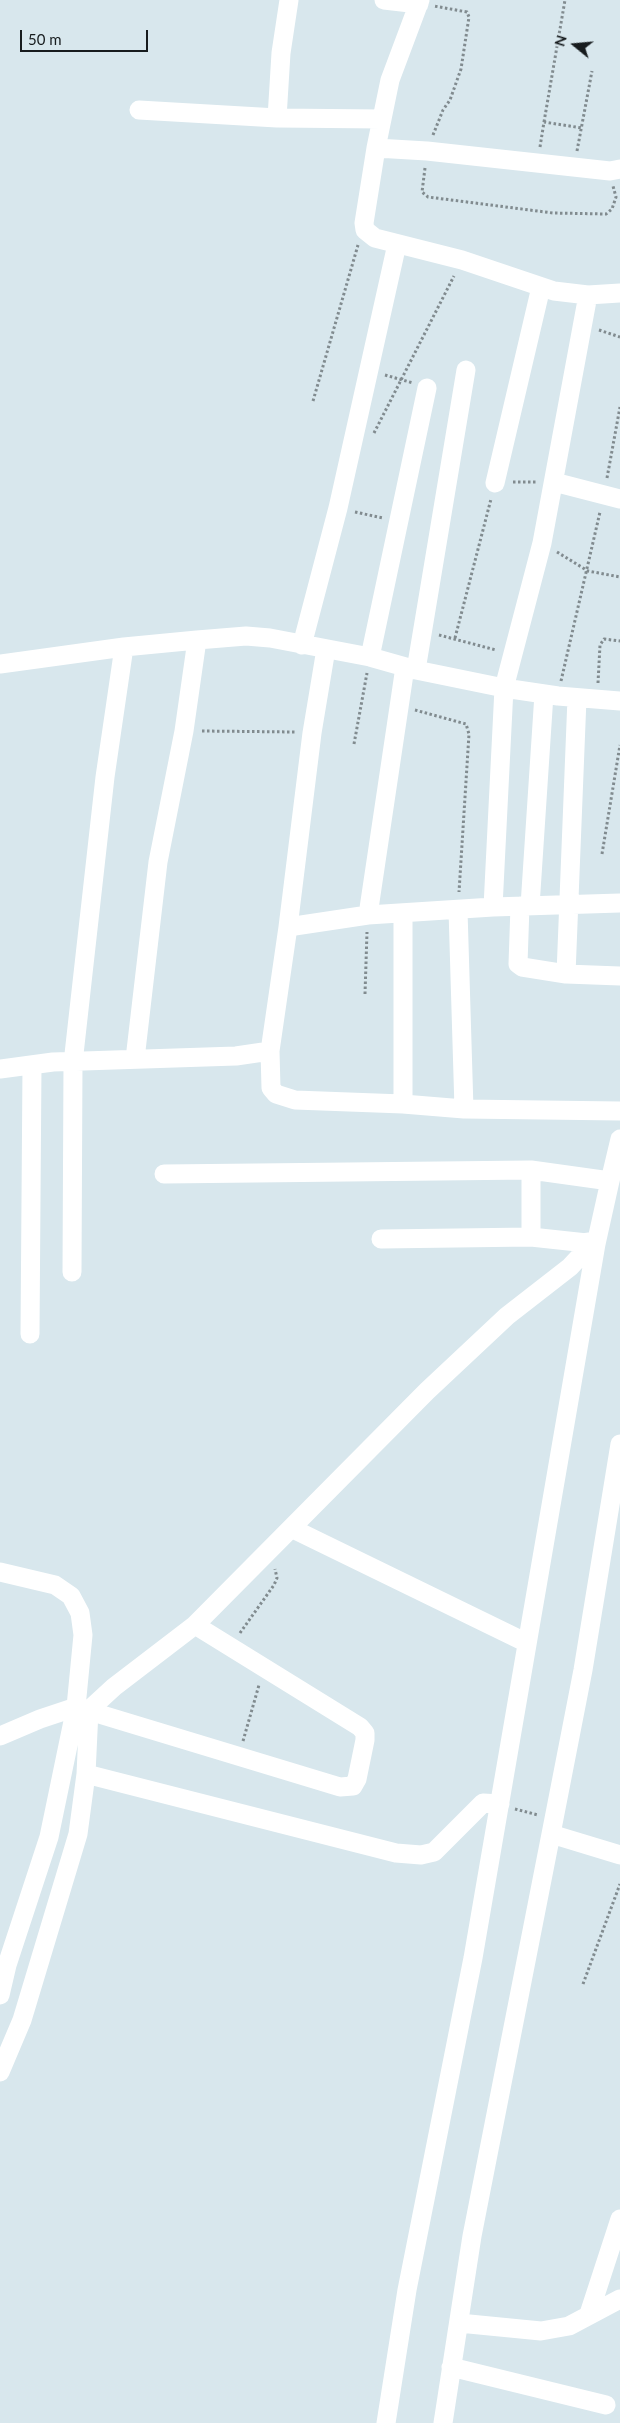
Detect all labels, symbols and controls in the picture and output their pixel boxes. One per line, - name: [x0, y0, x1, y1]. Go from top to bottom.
- scale bar: [22, 20, 150, 52]
- north arrow: [550, 20, 600, 70]
- text: 50 m: [28, 30, 62, 48]
- text: N: [550, 33, 570, 48]

